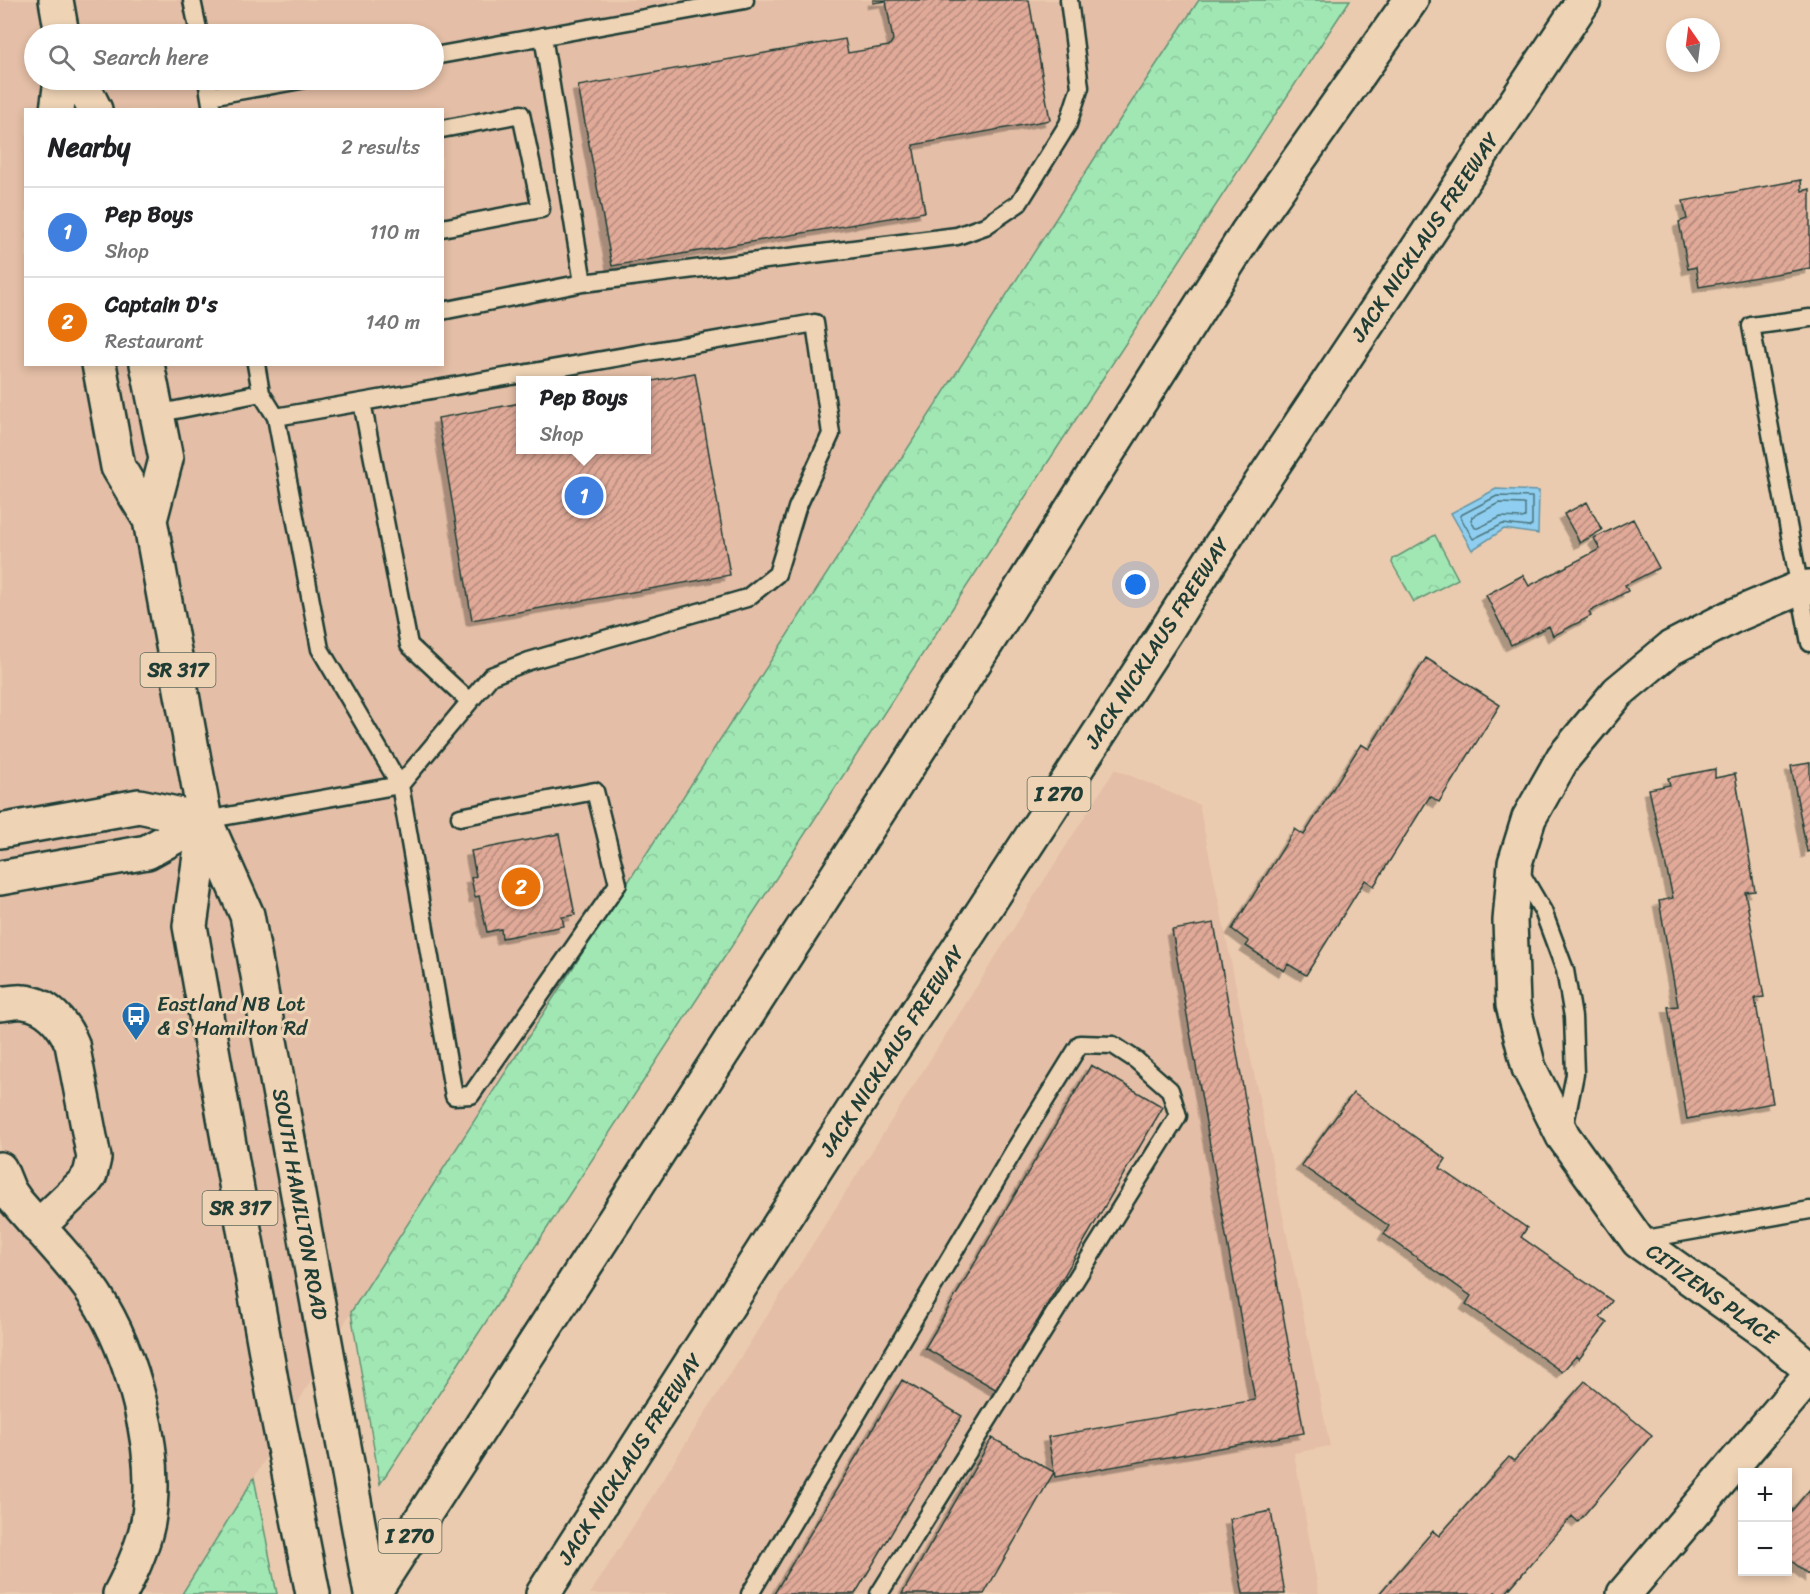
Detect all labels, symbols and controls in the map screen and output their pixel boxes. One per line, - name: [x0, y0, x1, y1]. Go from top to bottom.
- north arrow: [1666, 18, 1720, 72]
- search box: [24, 24, 444, 90]
- text: Search here: [93, 38, 209, 77]
- icon: search: [45, 41, 78, 74]
- text: Nearby: [48, 124, 130, 170]
- street label: JACK NICKLAUS FREEWAY: [1340, 124, 1510, 351]
- text: 2 results: [341, 130, 420, 165]
- text: Pep Boys: [105, 195, 193, 234]
- text: 1: [63, 215, 72, 250]
- text: 110 m: [370, 215, 420, 250]
- text: Shop: [105, 234, 149, 269]
- text: Captain D's: [105, 285, 217, 324]
- text: 2: [62, 305, 73, 340]
- text: 140 m: [366, 305, 420, 340]
- text: Restaurant: [105, 324, 204, 359]
- popup: [516, 376, 651, 454]
- text: Pep Boys: [540, 378, 627, 417]
- text: Shop: [540, 417, 583, 452]
- pin: 1: [564, 474, 604, 518]
- street label: JACK NICKLAUS FREEWAY: [1073, 529, 1240, 758]
- your location: [1121, 570, 1150, 599]
- road number: SR 317: [140, 653, 216, 687]
- road number: I 270: [1028, 777, 1090, 811]
- pin: 2: [502, 864, 540, 910]
- street label: JACK NICKLAUS FREEWAY: [808, 937, 975, 1166]
- place label: Eastland NB Lot & S Hamilton Rd: [157, 985, 309, 1047]
- bus stop icon: Eastland NB Lot & S Hamilton Rd: [120, 1000, 152, 1042]
- street label: SOUTH HAMILTON ROAD: [261, 1085, 339, 1323]
- road number: SR 317: [202, 1191, 278, 1225]
- street label: CITIZENS PLACE: [1638, 1233, 1787, 1356]
- street label: JACK NICKLAUS FREEWAY: [546, 1345, 713, 1574]
- map controls: [1738, 1468, 1792, 1576]
- button: +: [1738, 1468, 1792, 1522]
- road number: I 270: [378, 1519, 442, 1553]
- button: −: [1738, 1522, 1792, 1576]

